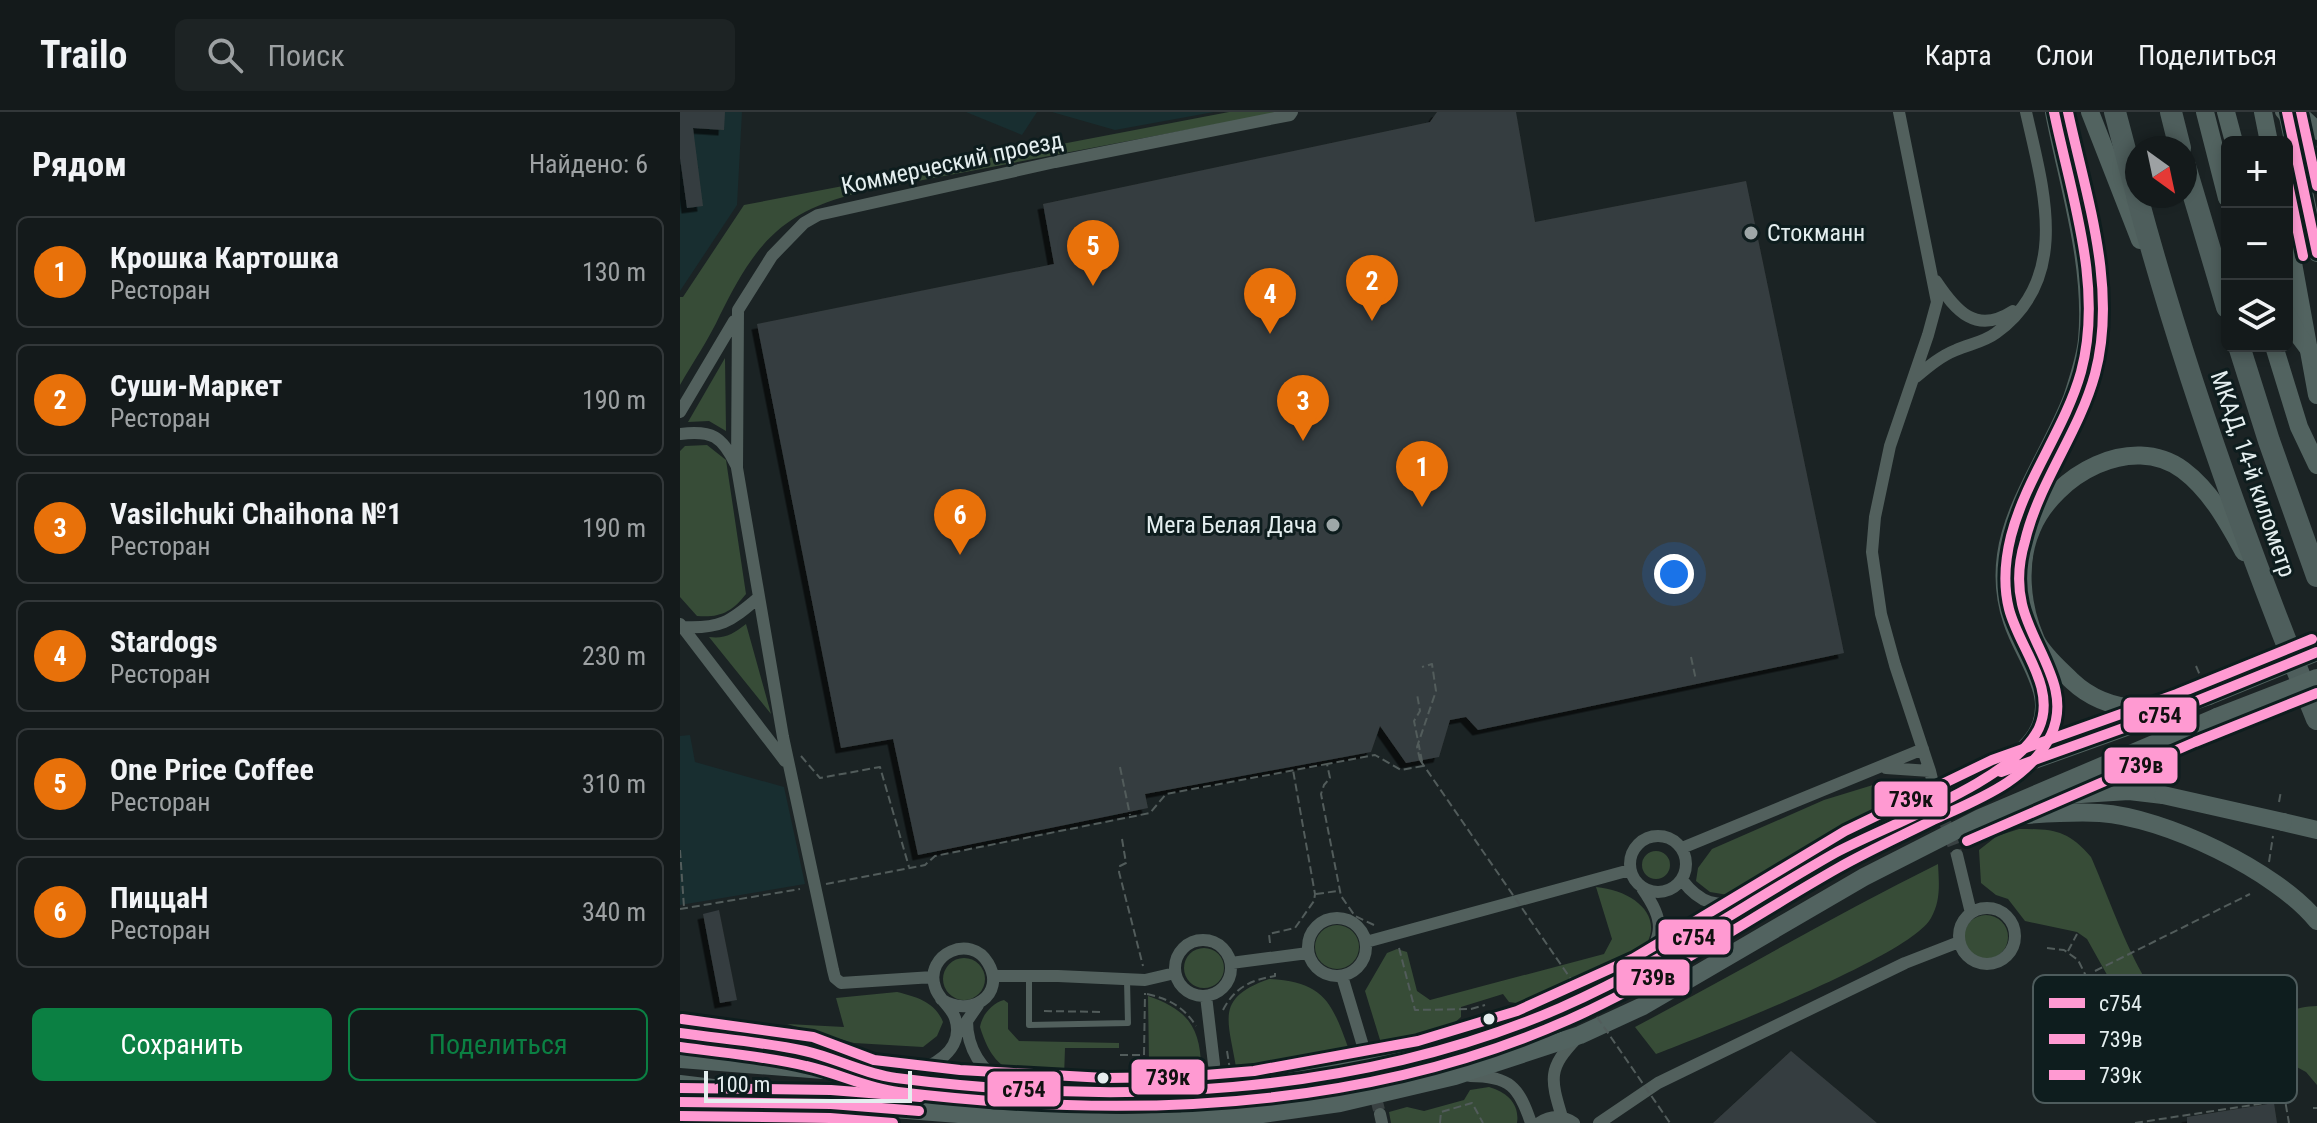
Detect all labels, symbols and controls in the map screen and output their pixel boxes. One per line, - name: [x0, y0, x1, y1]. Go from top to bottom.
- search box: [175, 19, 735, 91]
- text: Trailo: [40, 33, 127, 77]
- icon: search: [203, 33, 247, 77]
- text: Поиск: [267, 38, 345, 73]
- text: Карта: [1925, 39, 1992, 72]
- text: Слои: [2036, 39, 2094, 72]
- text: Поделиться: [2138, 39, 2277, 72]
- street label: Коммерческий проезд: [839, 126, 1065, 200]
- north arrow: [2125, 136, 2197, 208]
- map controls: [2221, 136, 2293, 352]
- button: +: [2221, 136, 2293, 208]
- text: Рядом: [32, 144, 127, 184]
- text: Найдено: 6: [529, 149, 648, 179]
- button: −: [2221, 208, 2293, 280]
- place label: Стокманн: [1767, 219, 1865, 247]
- pin: 5: [1067, 220, 1119, 286]
- marker: Стокманн: [1742, 224, 1760, 242]
- text: Крошка Картошка: [110, 240, 339, 275]
- pin: 2: [1346, 255, 1398, 321]
- text: 1: [53, 257, 67, 287]
- text: 130 m: [582, 257, 646, 287]
- pin: 4: [1244, 268, 1296, 334]
- text: Ресторан: [110, 275, 211, 305]
- button: layers: [2221, 280, 2293, 352]
- street label: МКАД, 14-й километр: [2205, 367, 2301, 581]
- text: Суши-Маркет: [110, 368, 282, 403]
- pin: 3: [1277, 375, 1329, 441]
- text: 2: [53, 385, 67, 415]
- text: 190 m: [582, 385, 646, 415]
- text: Ресторан: [110, 403, 211, 433]
- pin: 1: [1396, 441, 1448, 507]
- pin: 6: [934, 489, 986, 555]
- text: Vasilchuki Chaihona №1: [110, 496, 402, 531]
- place label: Мега Белая Дача: [1146, 511, 1317, 539]
- text: 3: [53, 513, 67, 543]
- text: 190 m: [582, 513, 646, 543]
- marker: Мега Белая Дача: [1324, 516, 1342, 534]
- text: Ресторан: [110, 531, 211, 561]
- your location: [1654, 554, 1694, 594]
- text: Stardogs: [110, 624, 218, 659]
- text: 4: [53, 641, 67, 671]
- text: 230 m: [582, 641, 646, 671]
- text: Ресторан: [110, 659, 211, 689]
- line badge: с754: [2122, 696, 2198, 734]
- text: с754: [2138, 703, 2182, 728]
- line badge: 739в: [2103, 746, 2179, 785]
- text: One Price Coffee: [110, 752, 314, 787]
- text: 739в: [2119, 753, 2163, 778]
- text: 5: [53, 769, 67, 799]
- text: 310 m: [582, 769, 646, 799]
- line badge: 739к: [1873, 780, 1949, 818]
- text: Ресторан: [110, 787, 211, 817]
- text: 739к: [1889, 787, 1933, 812]
- text: ПиццаН: [110, 880, 208, 915]
- text: 6: [53, 897, 67, 927]
- text: 340 m: [582, 897, 646, 927]
- text: Ресторан: [110, 915, 211, 945]
- line badge: с754: [1657, 918, 1732, 956]
- text: с754: [1672, 925, 1716, 950]
- line badge: 739в: [1615, 958, 1691, 997]
- text: 739в: [1631, 965, 1675, 990]
- legend: [2033, 975, 2297, 1103]
- text: с754: [2099, 991, 2142, 1016]
- button: Сохранить: [32, 1008, 332, 1081]
- button: Поделиться: [348, 1008, 648, 1081]
- unlabelled marker: [1481, 1011, 1497, 1027]
- text: 739в: [2099, 1027, 2143, 1052]
- line badge: 739к: [1130, 1058, 1206, 1096]
- text: 739к: [2099, 1063, 2143, 1088]
- text: 739к: [1146, 1065, 1190, 1090]
- scale bar: [704, 1067, 912, 1103]
- line badge: с754: [986, 1070, 1062, 1108]
- unlabelled marker: [1095, 1070, 1111, 1086]
- text: 100 m: [716, 1072, 770, 1097]
- text: с754: [1002, 1077, 1046, 1102]

